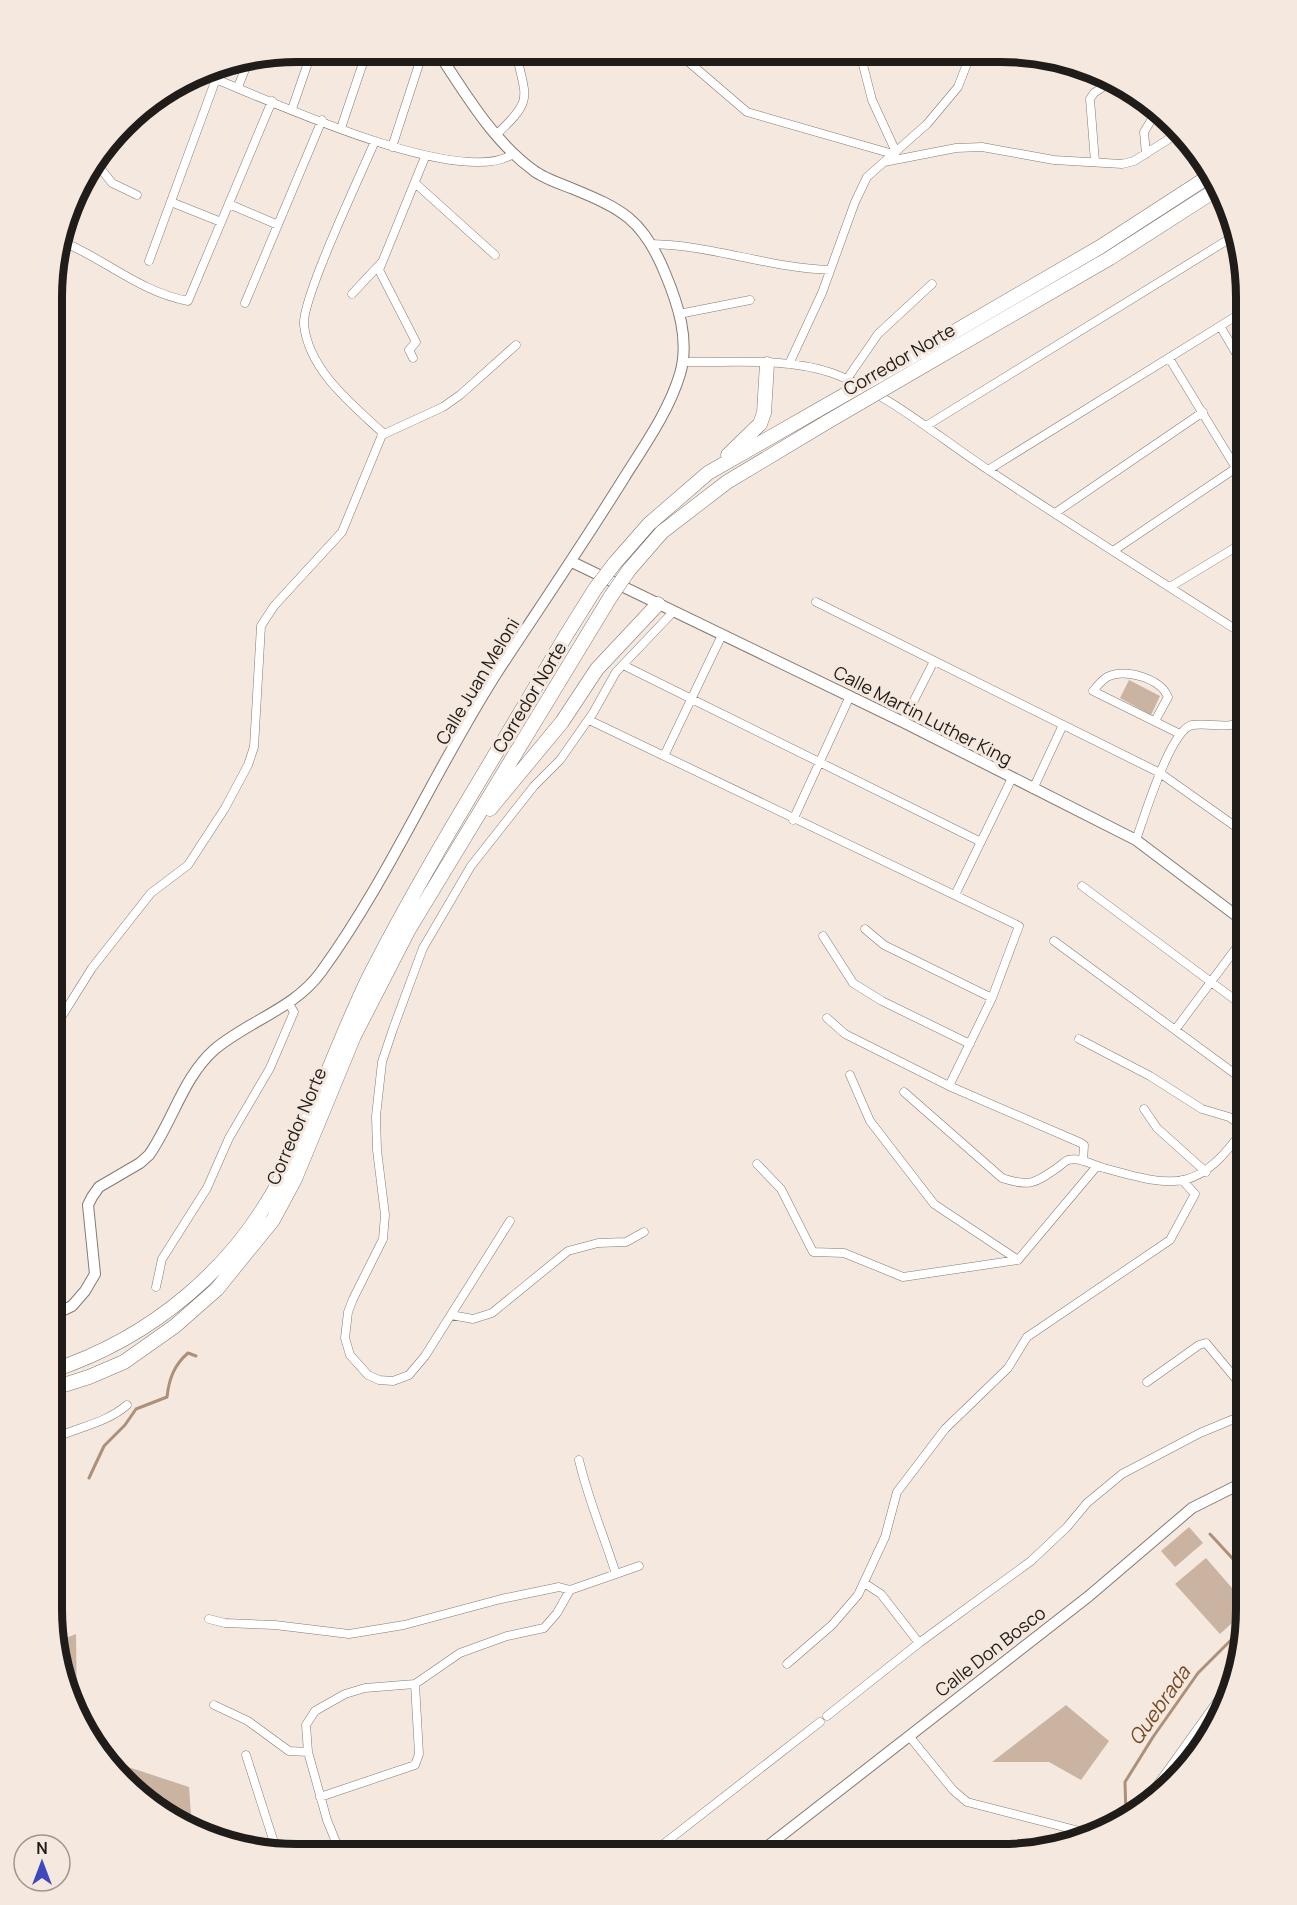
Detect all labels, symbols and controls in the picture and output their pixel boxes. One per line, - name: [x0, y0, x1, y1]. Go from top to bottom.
- street label: Corredor Norte: [839, 317, 959, 401]
- street label: Calle Juan Meloni: [430, 613, 524, 749]
- street label: Corredor Norte: [487, 637, 571, 757]
- street label: Calle Martin Luther King: [830, 660, 1016, 770]
- street label: Corredor Norte: [261, 1064, 331, 1188]
- street label: Calle Don Bosco: [930, 1600, 1050, 1702]
- water label: Quebrada: [1122, 1659, 1197, 1750]
- north arrow: [12, 1833, 72, 1893]
- text: N: [36, 1837, 48, 1859]

